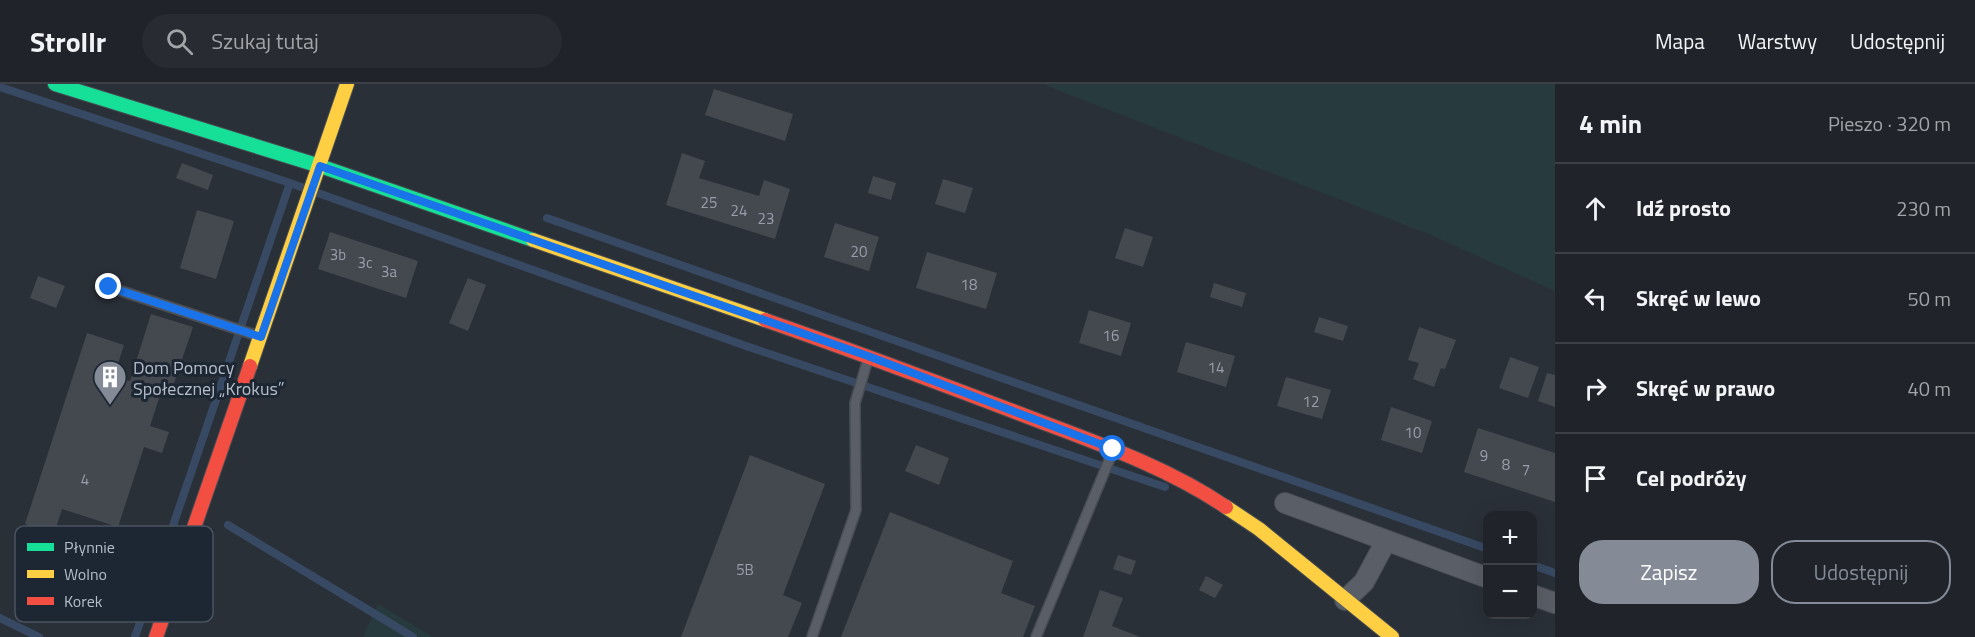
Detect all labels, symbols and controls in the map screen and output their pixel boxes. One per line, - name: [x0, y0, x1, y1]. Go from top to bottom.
- search box: [142, 14, 562, 68]
- text: Strollr: [30, 20, 106, 63]
- text: Szukaj tutaj: [211, 24, 319, 58]
- icon: search: [163, 25, 196, 58]
- text: Mapa: [1655, 25, 1705, 57]
- text: Warstwy: [1738, 25, 1817, 57]
- text: Udostępnij: [1850, 25, 1945, 57]
- text: 4 min: [1579, 104, 1642, 143]
- text: Pieszo · 320 m: [1828, 108, 1951, 139]
- house number: 25: [701, 191, 717, 214]
- text: Idź prosto: [1636, 191, 1731, 225]
- icon: ahead: [1579, 192, 1612, 225]
- text: 230 m: [1896, 193, 1951, 224]
- house number: 24: [731, 199, 747, 222]
- house number: 23: [758, 207, 774, 230]
- house number: 20: [851, 240, 867, 263]
- house number: 3b: [330, 243, 346, 266]
- house number: 3c: [358, 251, 372, 274]
- house number: 3a: [381, 260, 397, 283]
- route end: [95, 273, 121, 299]
- house number: 18: [961, 273, 977, 296]
- text: Skręć w lewo: [1636, 281, 1761, 315]
- icon: left: [1579, 282, 1612, 315]
- text: 50 m: [1907, 283, 1951, 314]
- house number: 16: [1103, 324, 1119, 347]
- place label: Dom Pomocy Społecznej „Krokus”: [133, 354, 285, 402]
- house number: 14: [1208, 356, 1224, 379]
- building icon: Dom Pomocy Społecznej „Krokus”: [92, 359, 128, 406]
- text: Skręć w prawo: [1636, 371, 1775, 405]
- icon: right: [1579, 372, 1612, 405]
- text: 40 m: [1907, 373, 1951, 404]
- house number: 12: [1303, 390, 1319, 413]
- house number: 10: [1405, 421, 1421, 444]
- route start: [1099, 435, 1125, 461]
- house number: 9: [1480, 444, 1488, 467]
- house number: 8: [1502, 453, 1510, 476]
- house number: 7: [1522, 458, 1530, 481]
- text: Cel podróży: [1636, 461, 1746, 495]
- icon: arrive: [1579, 462, 1612, 495]
- house number: 4: [81, 468, 89, 491]
- map controls: [1483, 511, 1537, 619]
- button: +: [1483, 511, 1537, 565]
- legend: [15, 526, 213, 622]
- text: Płynnie: [64, 535, 115, 559]
- button: Zapisz: [1579, 540, 1759, 604]
- button: Udostępnij: [1771, 540, 1951, 604]
- house number: 5B: [736, 558, 754, 581]
- text: Wolno: [64, 562, 107, 586]
- button: −: [1483, 565, 1537, 619]
- text: Korek: [64, 589, 103, 613]

